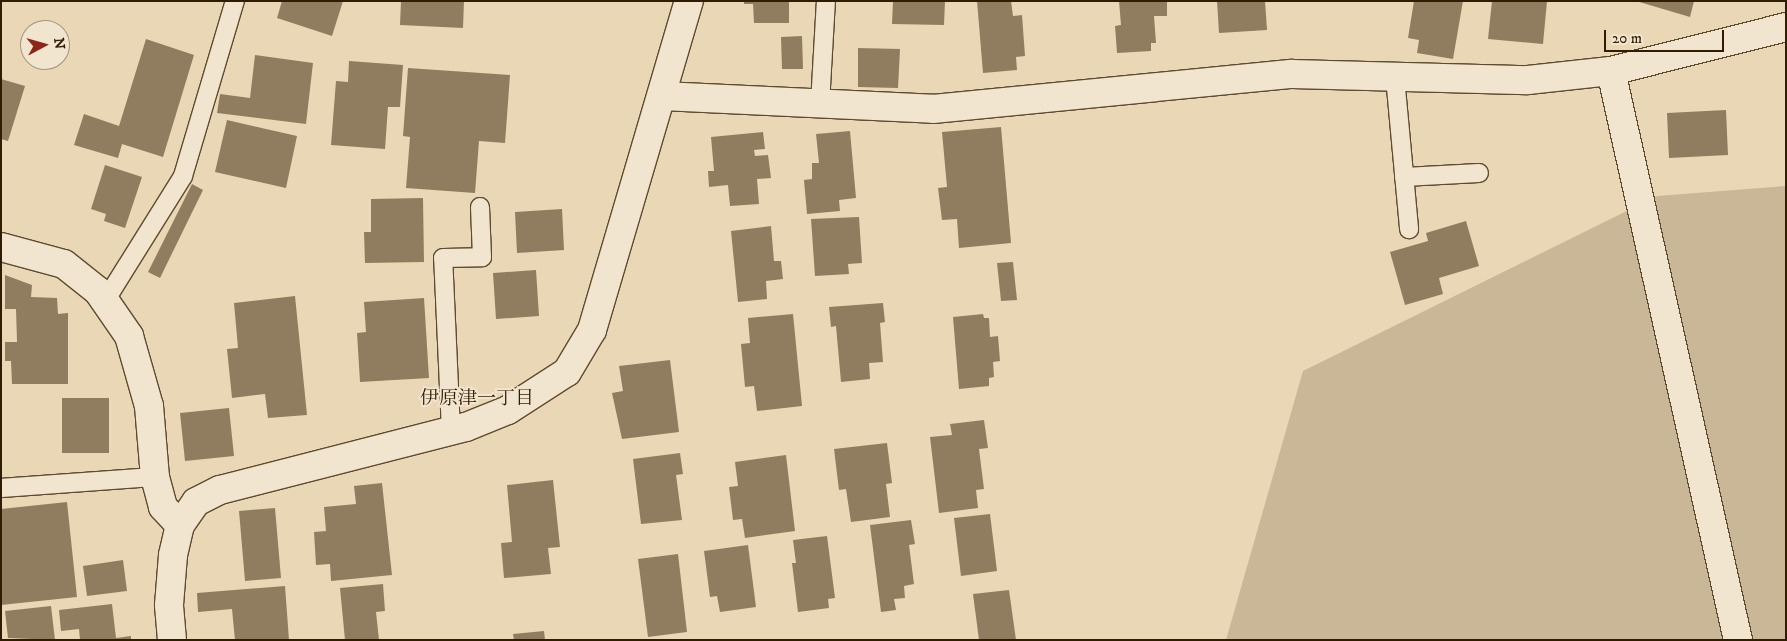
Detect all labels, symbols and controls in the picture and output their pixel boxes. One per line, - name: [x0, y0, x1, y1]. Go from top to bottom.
- north arrow: [20, 20, 70, 70]
- scale bar: [1607, 20, 1727, 52]
- text: 20 m: [1612, 29, 1642, 48]
- text: N: [49, 37, 68, 50]
- district label: 伊原津一丁目: [420, 388, 534, 410]

